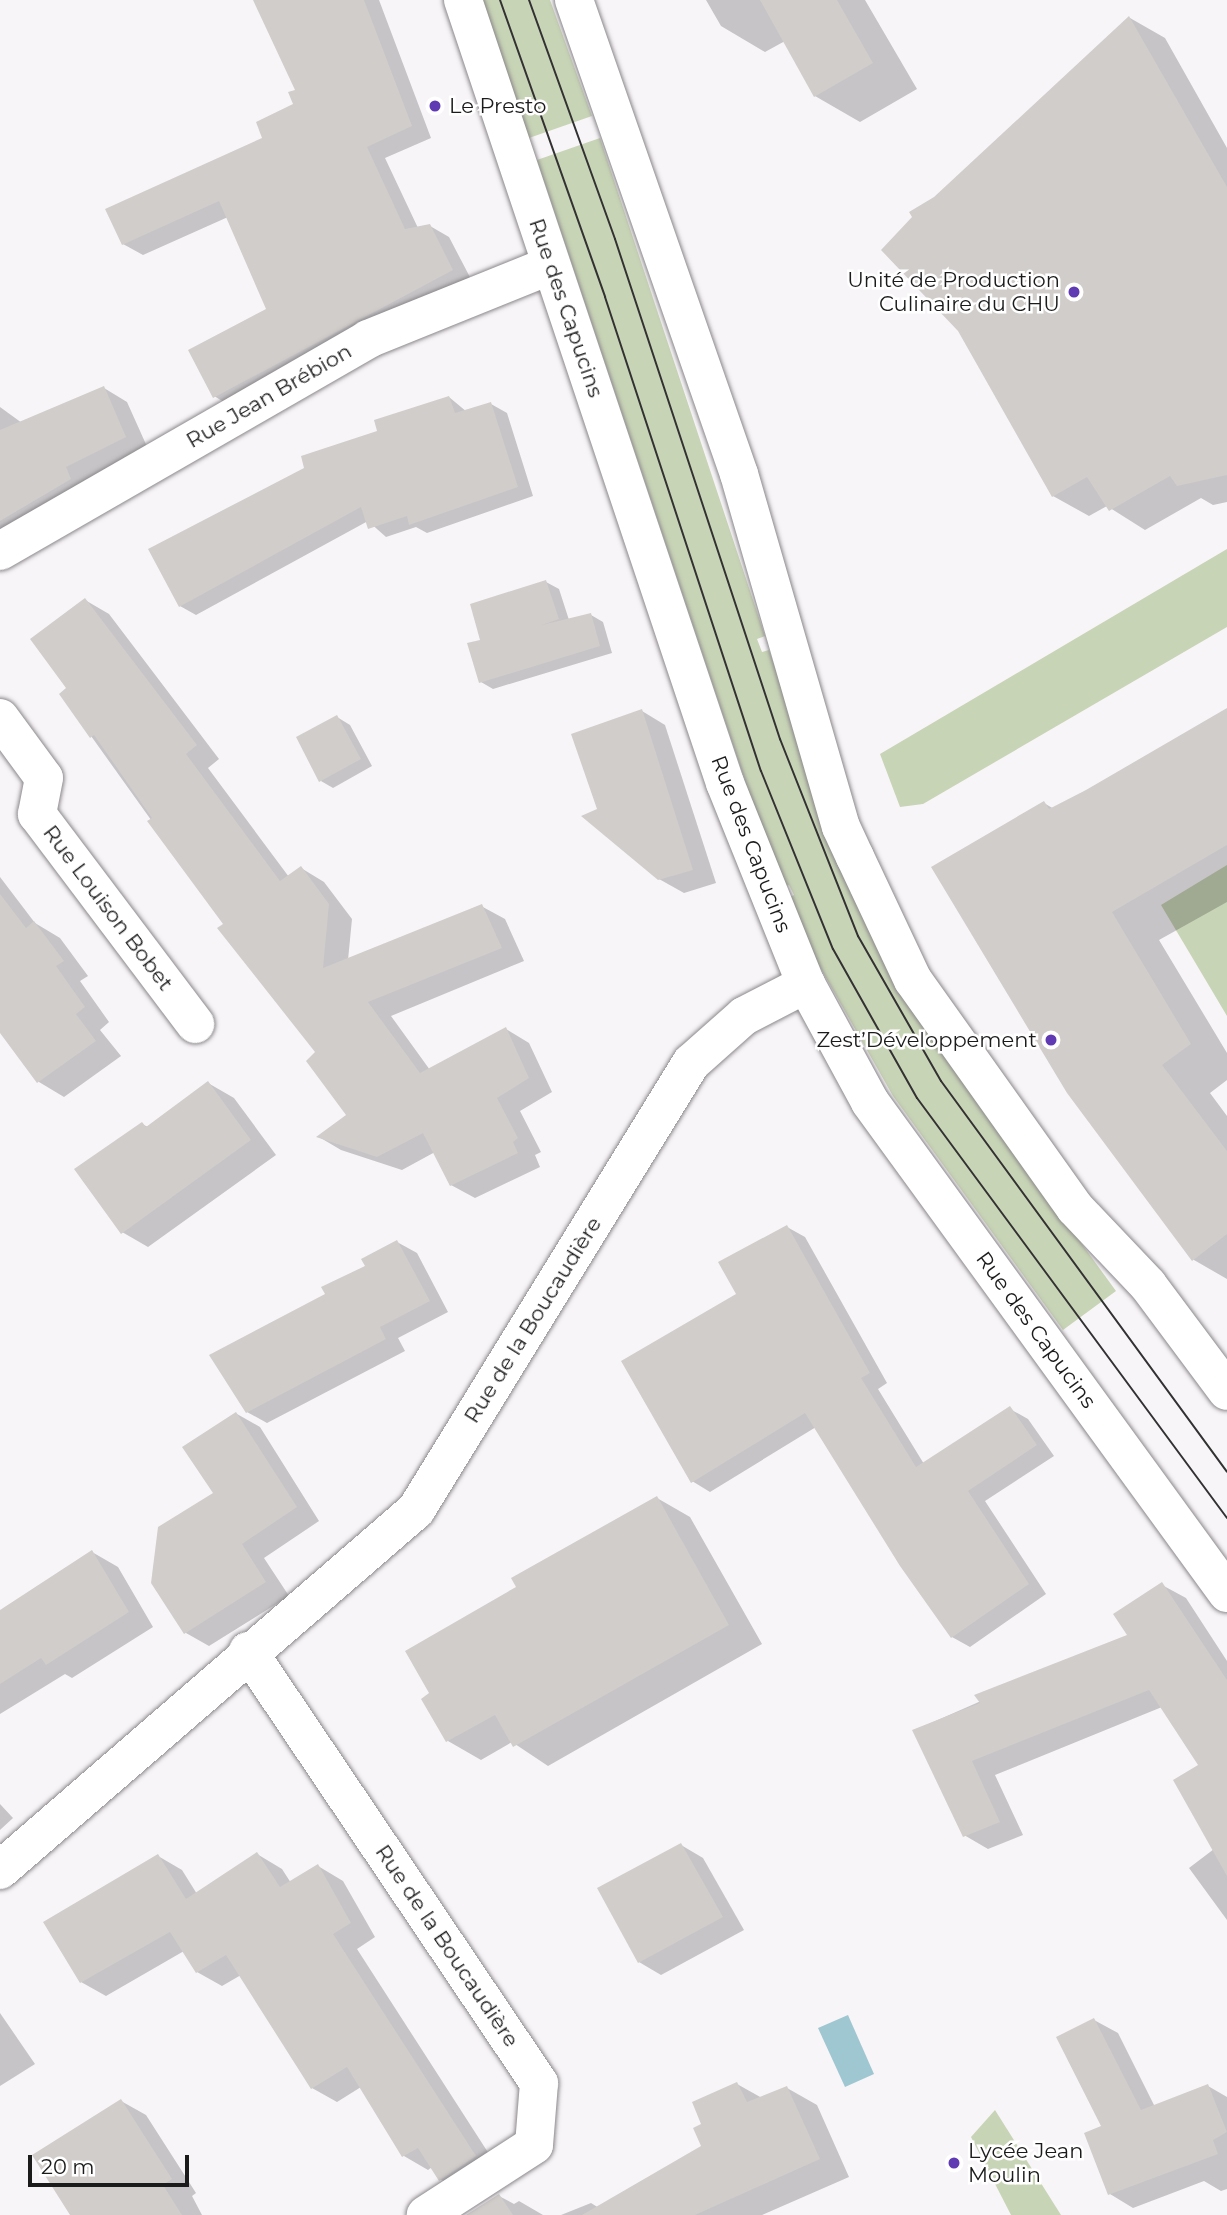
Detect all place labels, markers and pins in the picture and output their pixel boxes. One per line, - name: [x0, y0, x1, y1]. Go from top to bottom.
- place label: Le Presto: [449, 93, 546, 119]
- marker: Le Presto: [427, 98, 443, 114]
- place label: Unité de Production Culinaire du CHU: [847, 267, 1060, 317]
- marker: Unité de Production Culinaire du CHU: [1066, 284, 1082, 300]
- place label: Zest’Développement: [816, 1027, 1037, 1053]
- marker: Zest’Développement: [1043, 1032, 1059, 1048]
- place label: Lycée Jean Moulin: [968, 2138, 1083, 2188]
- marker: Lycée Jean Moulin: [946, 2155, 962, 2171]

